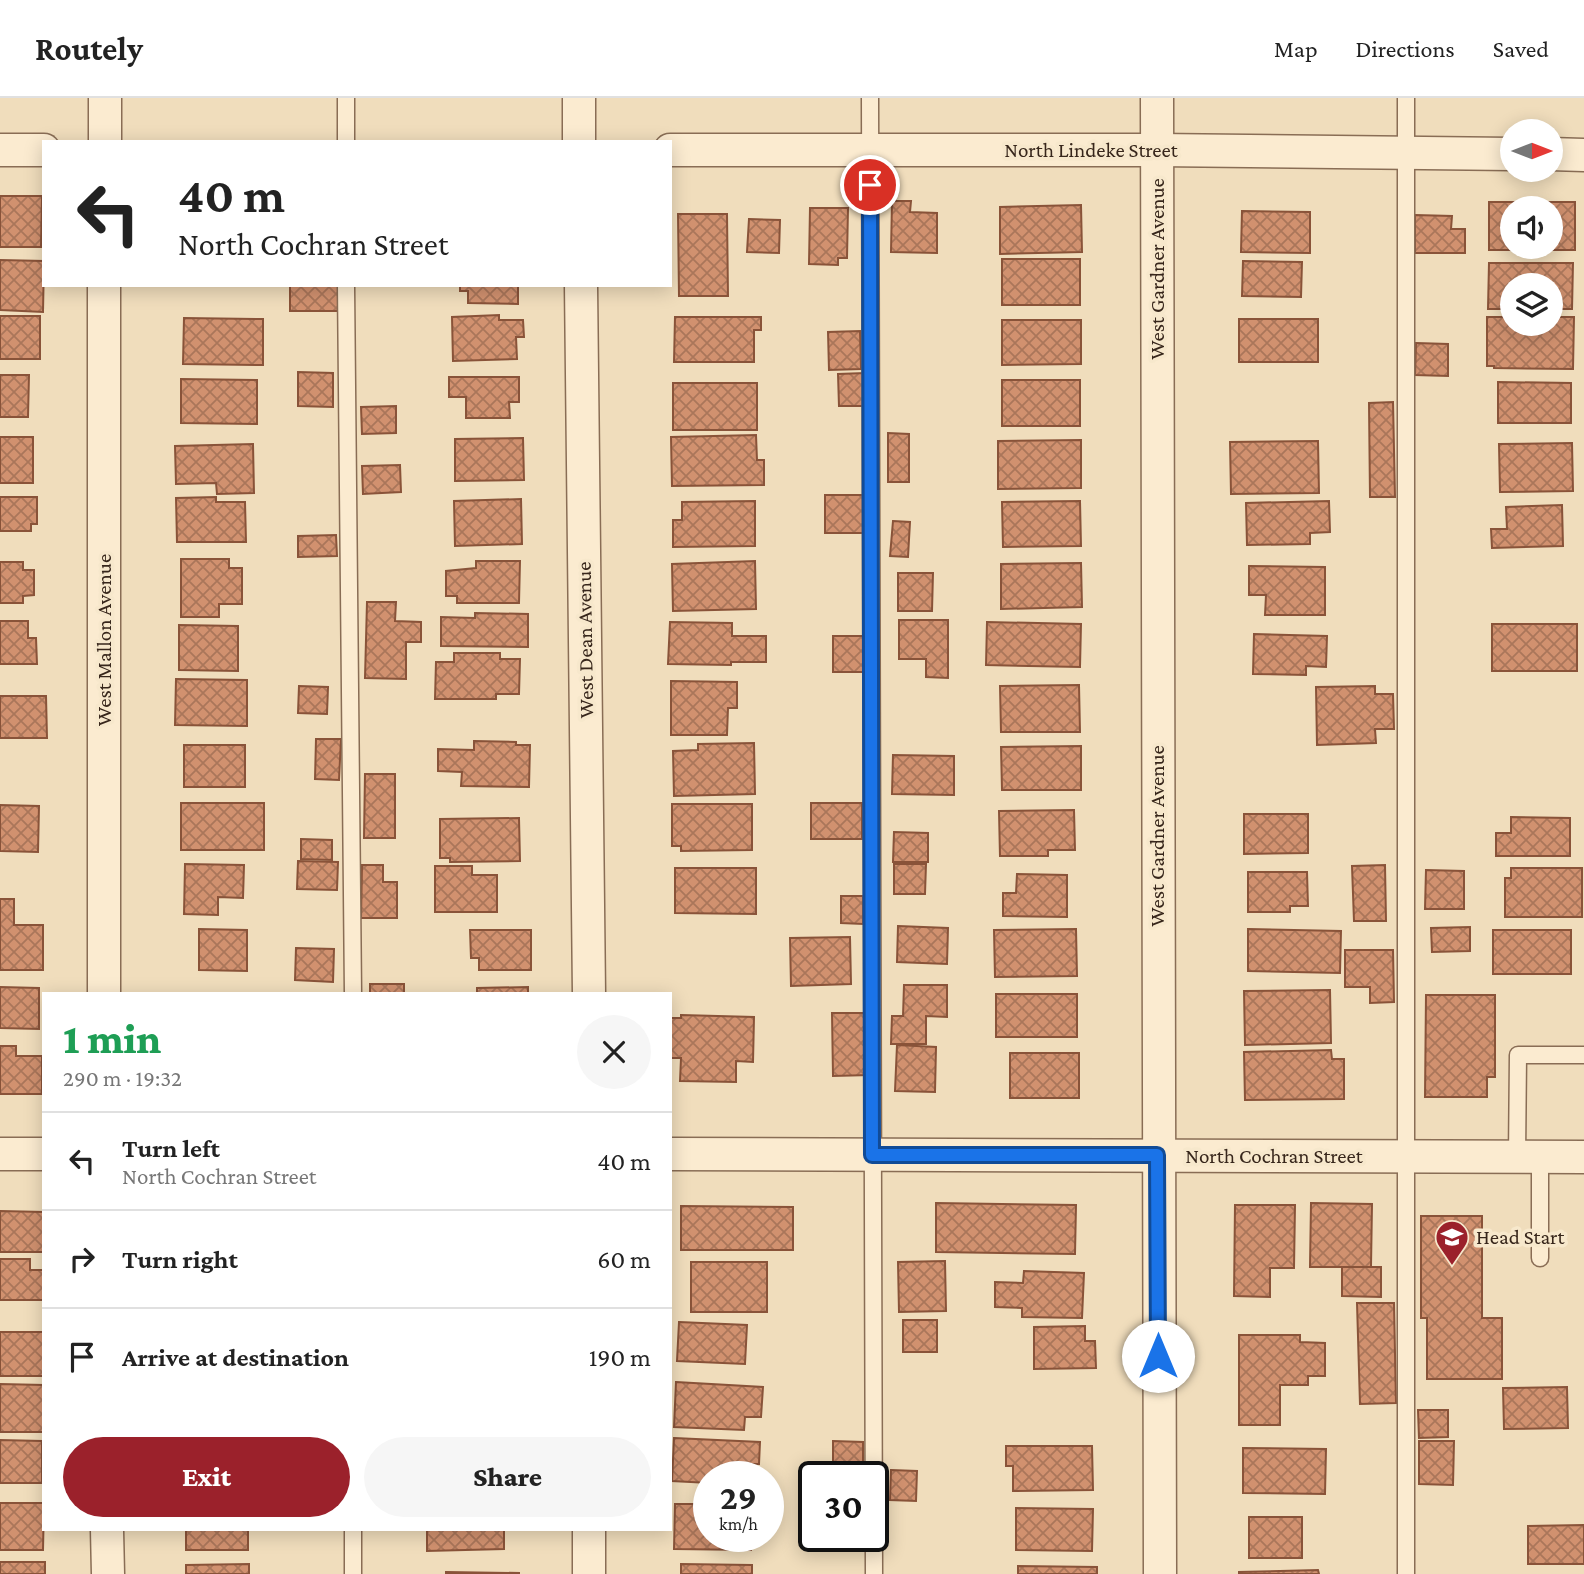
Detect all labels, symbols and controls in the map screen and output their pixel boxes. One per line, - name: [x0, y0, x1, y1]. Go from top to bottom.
- text: Routely: [35, 30, 143, 67]
- text: Map: [1274, 35, 1318, 62]
- text: Directions: [1356, 35, 1455, 62]
- text: Saved: [1493, 35, 1549, 62]
- north arrow: [1500, 119, 1563, 182]
- map controls: [1500, 119, 1563, 336]
- street label: North Lindeke Street: [1004, 138, 1179, 162]
- pin: [840, 155, 900, 215]
- icon: arrive: [851, 166, 889, 204]
- icon: left: [63, 168, 154, 259]
- text: 40 m: [178, 168, 285, 223]
- street label: West Gardner Avenue: [1145, 178, 1169, 360]
- button: sound: [1500, 196, 1563, 259]
- text: North Cochran Street: [178, 226, 449, 262]
- button: layers: [1500, 273, 1563, 336]
- street label: West Mallon Avenue: [92, 554, 116, 726]
- street label: West Dean Avenue: [572, 561, 598, 719]
- street label: West Gardner Avenue: [1145, 745, 1169, 927]
- text: 1 min: [63, 1015, 161, 1062]
- button: close: [577, 1015, 651, 1089]
- text: 290 m · 19:32: [63, 1065, 182, 1091]
- text: Turn left: [122, 1134, 220, 1163]
- icon: left: [63, 1142, 101, 1180]
- street label: North Cochran Street: [1185, 1144, 1364, 1168]
- text: 40 m: [597, 1147, 651, 1176]
- text: North Cochran Street: [122, 1163, 316, 1189]
- school or university icon: Head Start: [1433, 1218, 1471, 1267]
- place label: Head Start: [1476, 1225, 1566, 1249]
- icon: right: [63, 1240, 101, 1278]
- text: Turn right: [122, 1245, 238, 1274]
- text: 60 m: [597, 1245, 651, 1274]
- position arrow: [1121, 1319, 1195, 1393]
- icon: arrive: [63, 1338, 101, 1376]
- text: Arrive at destination: [122, 1343, 349, 1372]
- text: 190 m: [589, 1343, 651, 1372]
- button: Exit: [63, 1437, 350, 1517]
- button: Share: [364, 1437, 651, 1517]
- speed limit sign: 30: [798, 1461, 889, 1552]
- text: 29: [720, 1478, 757, 1517]
- text: km/h: [719, 1514, 758, 1534]

